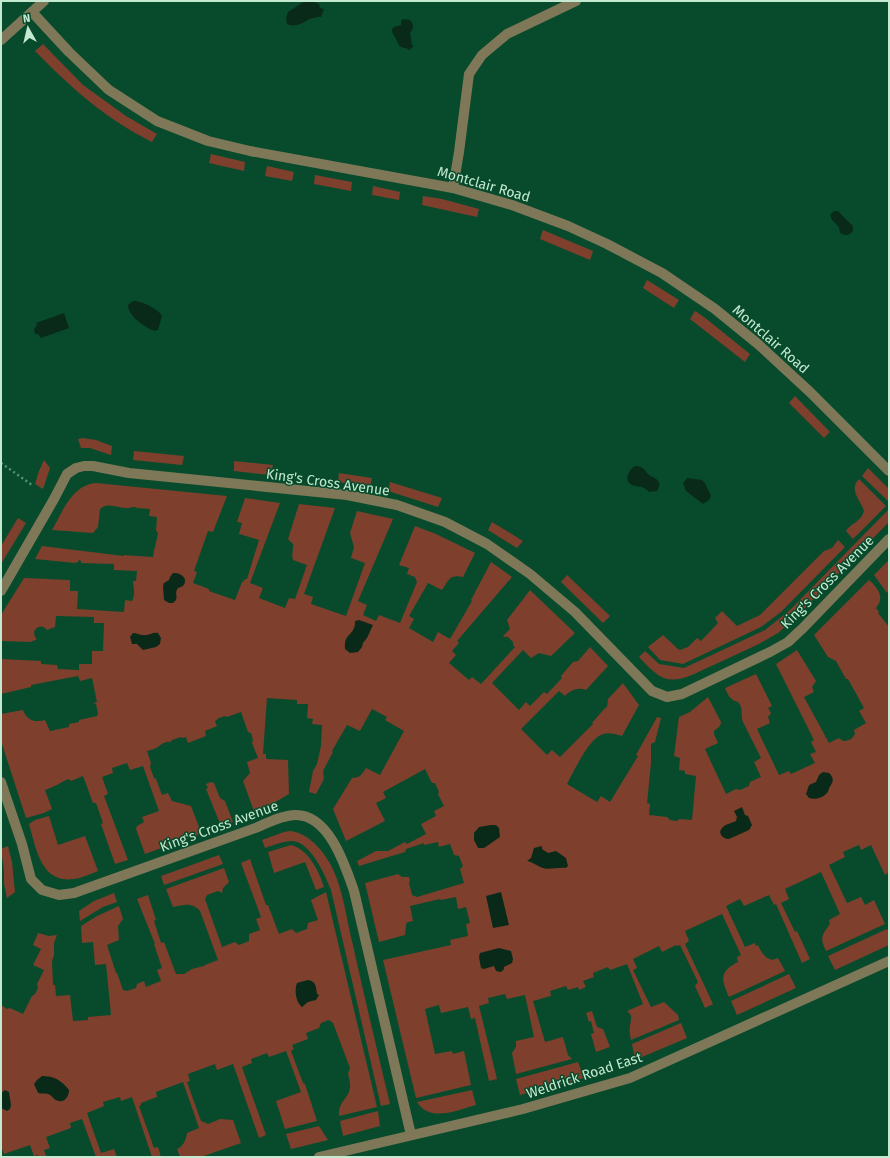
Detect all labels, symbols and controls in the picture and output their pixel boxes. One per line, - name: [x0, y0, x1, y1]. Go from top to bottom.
- north arrow: [8, 8, 48, 48]
- text: N: [22, 12, 31, 26]
- street label: Montclair Road: [435, 163, 532, 206]
- street label: Montclair Road: [729, 302, 812, 377]
- street label: King's Cross Avenue: [265, 465, 391, 500]
- street label: King's Cross Avenue: [777, 532, 877, 632]
- street label: King's Cross Avenue: [158, 797, 281, 856]
- street label: Weldrick Road East: [524, 1048, 645, 1102]

